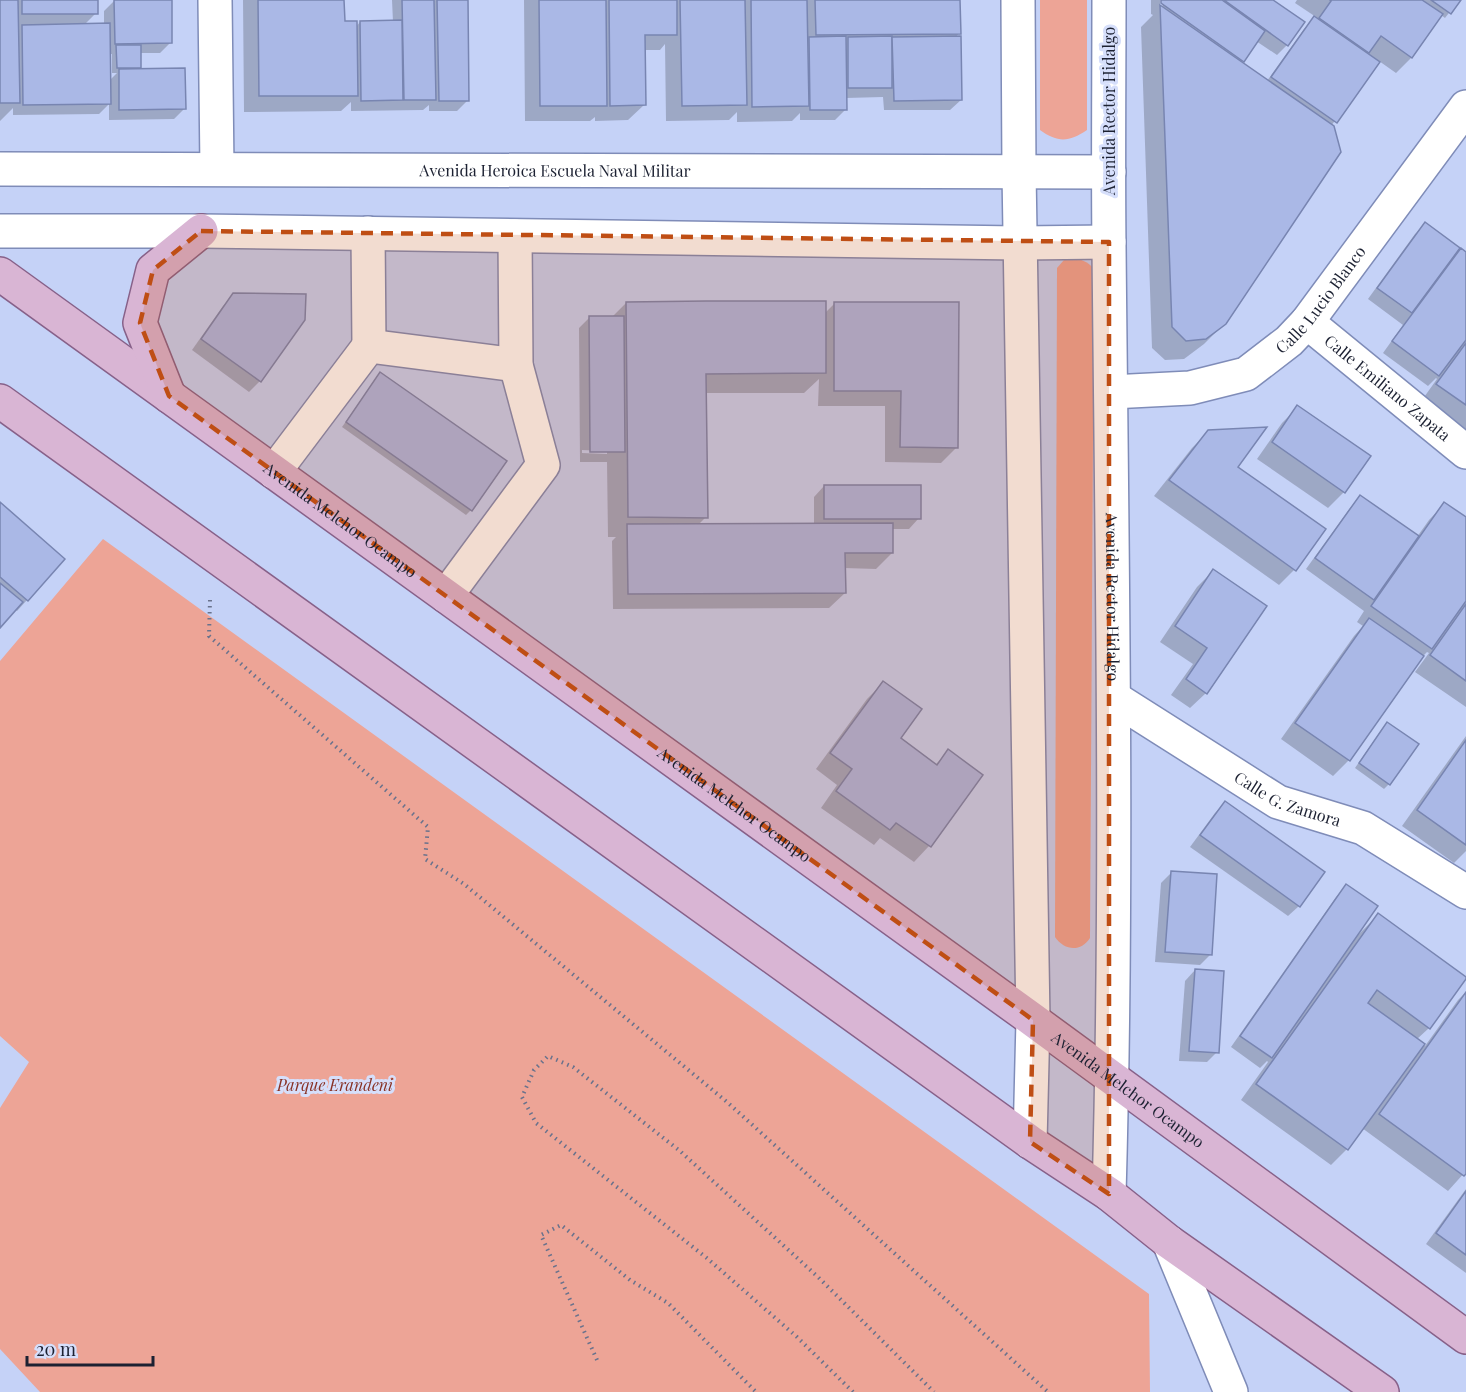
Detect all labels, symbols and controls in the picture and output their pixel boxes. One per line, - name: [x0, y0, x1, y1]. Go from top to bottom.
- street label: Avenida Rector Hidalgo: [1098, 27, 1119, 196]
- street label: Avenida Heroica Escuela Naval Militar: [418, 159, 691, 181]
- street label: Calle Lucio Blanco: [1271, 241, 1370, 358]
- street label: Calle Emiliano Zapata: [1321, 330, 1455, 445]
- street label: Avenida Melchor Ocampo: [259, 457, 422, 582]
- street label: Avenida Rector Hidalgo: [1102, 512, 1124, 681]
- street label: Avenida Melchor Ocampo: [653, 741, 816, 867]
- street label: Calle G. Zamora: [1231, 766, 1344, 831]
- street label: Avenida Melchor Ocampo: [1047, 1026, 1209, 1152]
- park label: Parque Erandeni: [276, 1074, 394, 1095]
- scale bar: [27, 1329, 153, 1367]
- text: 20 m: [36, 1337, 76, 1361]

